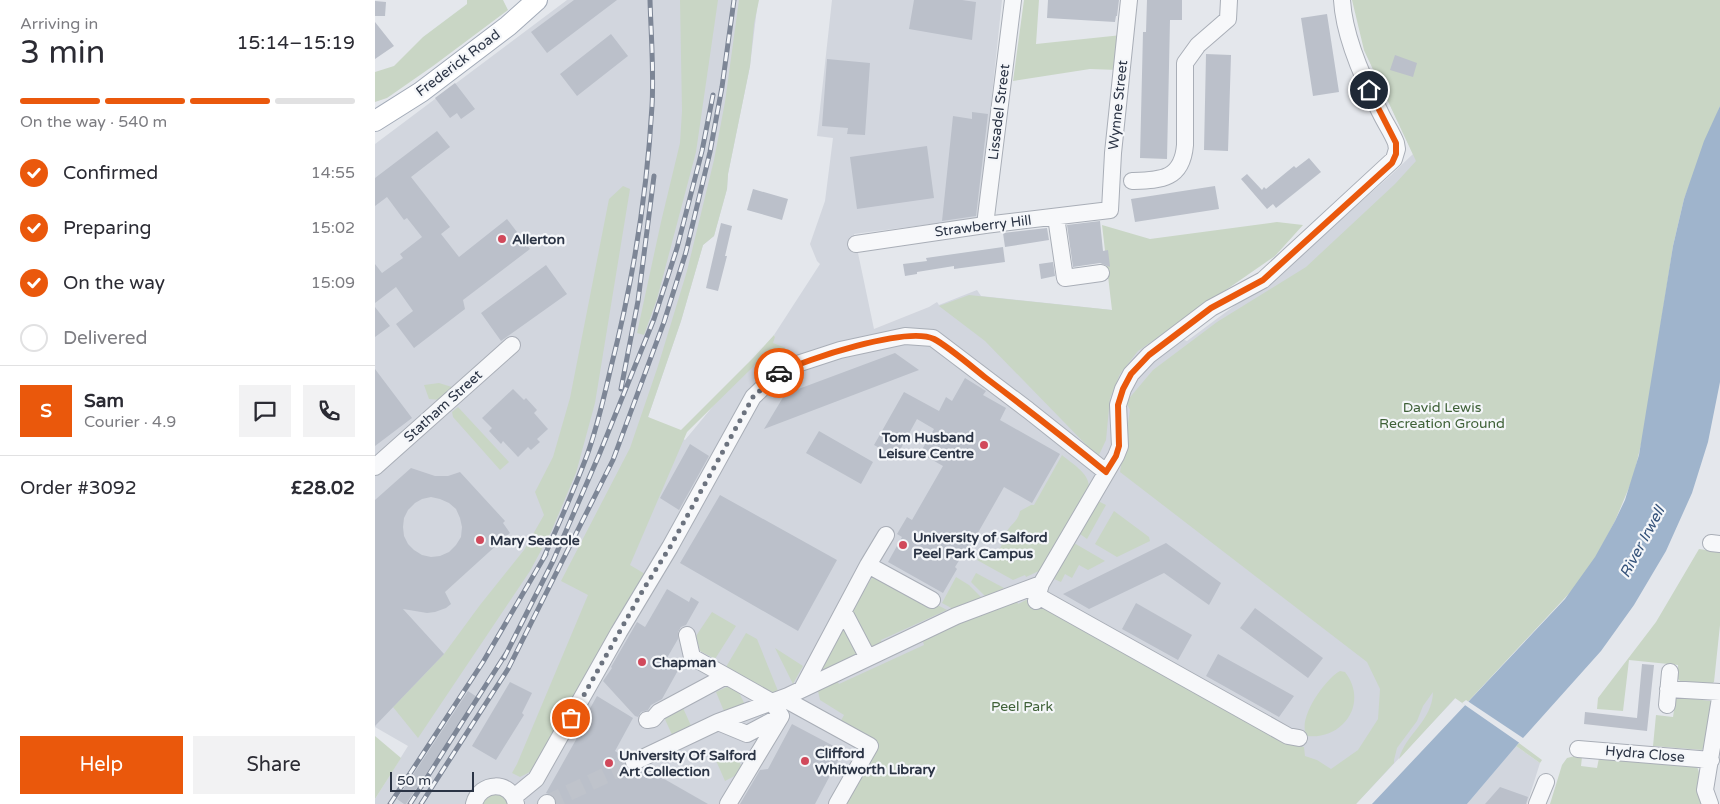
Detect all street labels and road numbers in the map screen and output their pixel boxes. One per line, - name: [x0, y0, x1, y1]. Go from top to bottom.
- street label: Frederick Road: [413, 26, 503, 100]
- street label: Wynne Street: [1105, 59, 1131, 151]
- street label: Lissadel Street: [985, 62, 1013, 161]
- street label: Strawberry Hill: [934, 212, 1032, 240]
- street label: Statham Street: [400, 366, 486, 446]
- street label: Hydra Close: [1604, 742, 1686, 766]

